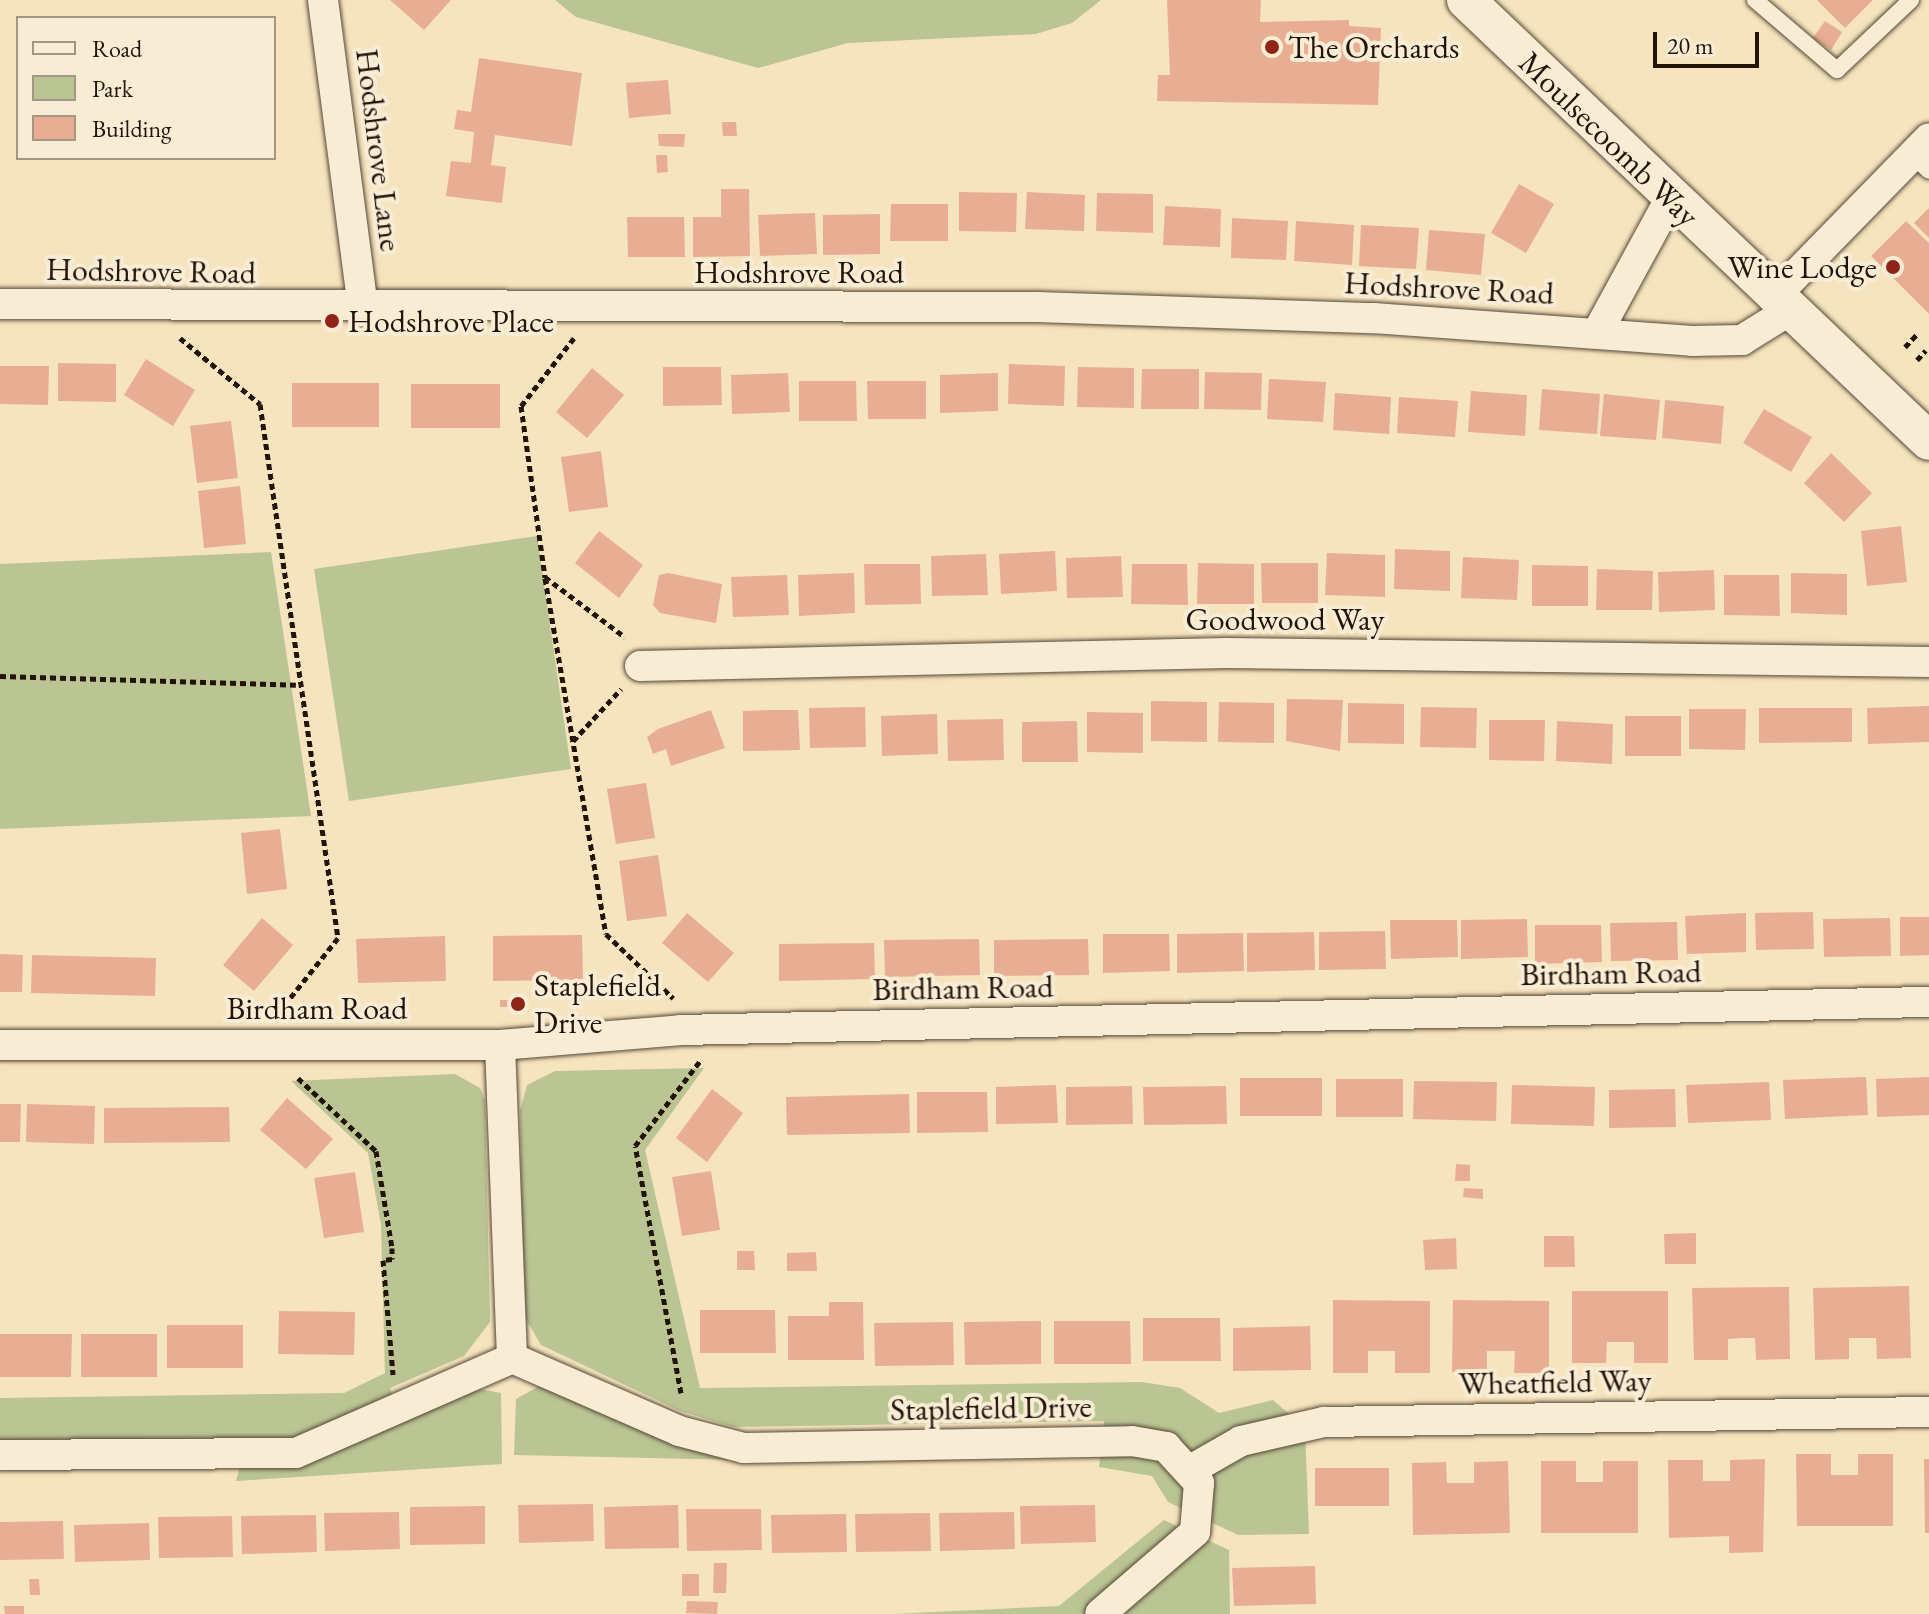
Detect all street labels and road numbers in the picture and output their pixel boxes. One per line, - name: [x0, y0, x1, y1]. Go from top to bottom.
- street label: Moulsecoomb Way: [1511, 43, 1707, 235]
- street label: Hodshrove Lane: [348, 47, 410, 253]
- street label: Hodshrove Road: [46, 250, 256, 292]
- street label: Hodshrove Road: [694, 253, 904, 291]
- street label: Hodshrove Road: [1343, 263, 1555, 313]
- street label: Goodwood Way: [1185, 600, 1385, 638]
- street label: Birdham Road: [1520, 952, 1702, 994]
- street label: Birdham Road: [872, 967, 1054, 1009]
- street label: Birdham Road: [226, 989, 408, 1027]
- street label: Wheatfield Way: [1458, 1361, 1652, 1403]
- street label: Staplefield Drive: [890, 1387, 1092, 1429]

